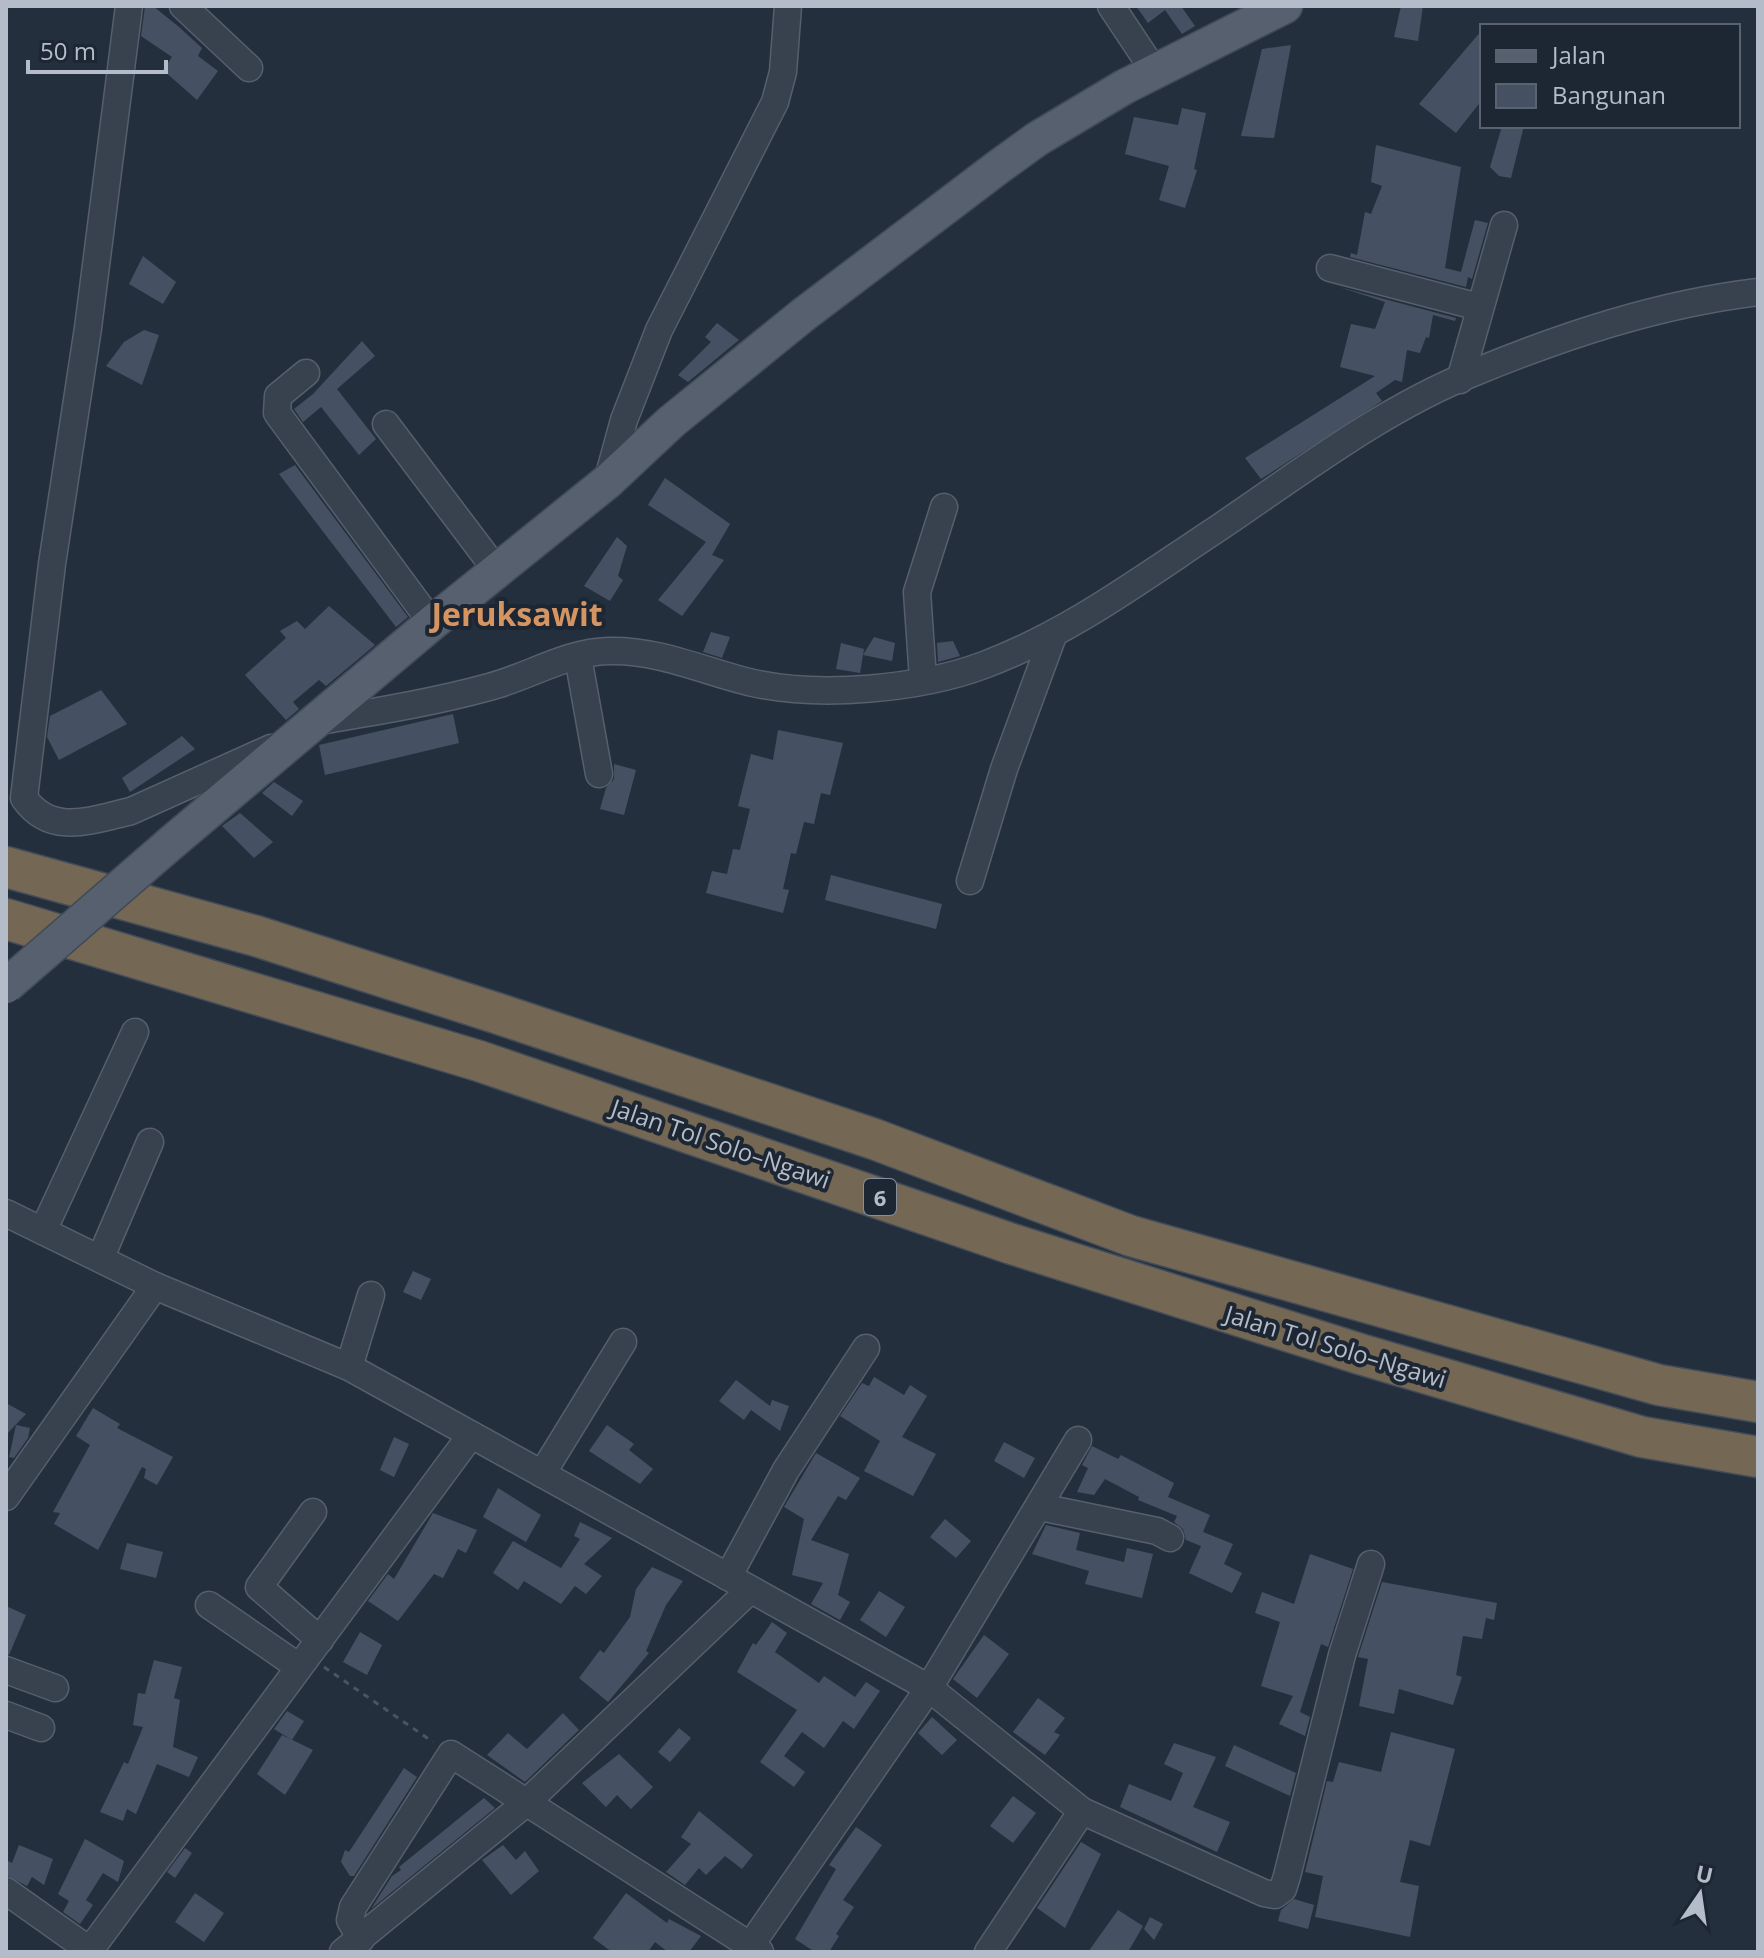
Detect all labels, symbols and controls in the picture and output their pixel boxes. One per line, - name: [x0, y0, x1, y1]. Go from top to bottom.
- scale bar: [28, 24, 166, 74]
- legend: [1480, 24, 1740, 128]
- text: 50 m: [40, 34, 96, 67]
- text: Jalan: [1550, 38, 1606, 71]
- text: Bangunan: [1552, 78, 1666, 111]
- district label: Jeruksawit: [428, 592, 603, 635]
- street label: Jalan Tol Solo–Ngawi: [605, 1089, 835, 1196]
- road number: 6: [864, 1179, 896, 1215]
- street label: Jalan Tol Solo–Ngawi: [1220, 1296, 1450, 1395]
- north arrow: [1660, 1854, 1740, 1934]
- text: U: [1693, 1857, 1716, 1890]

